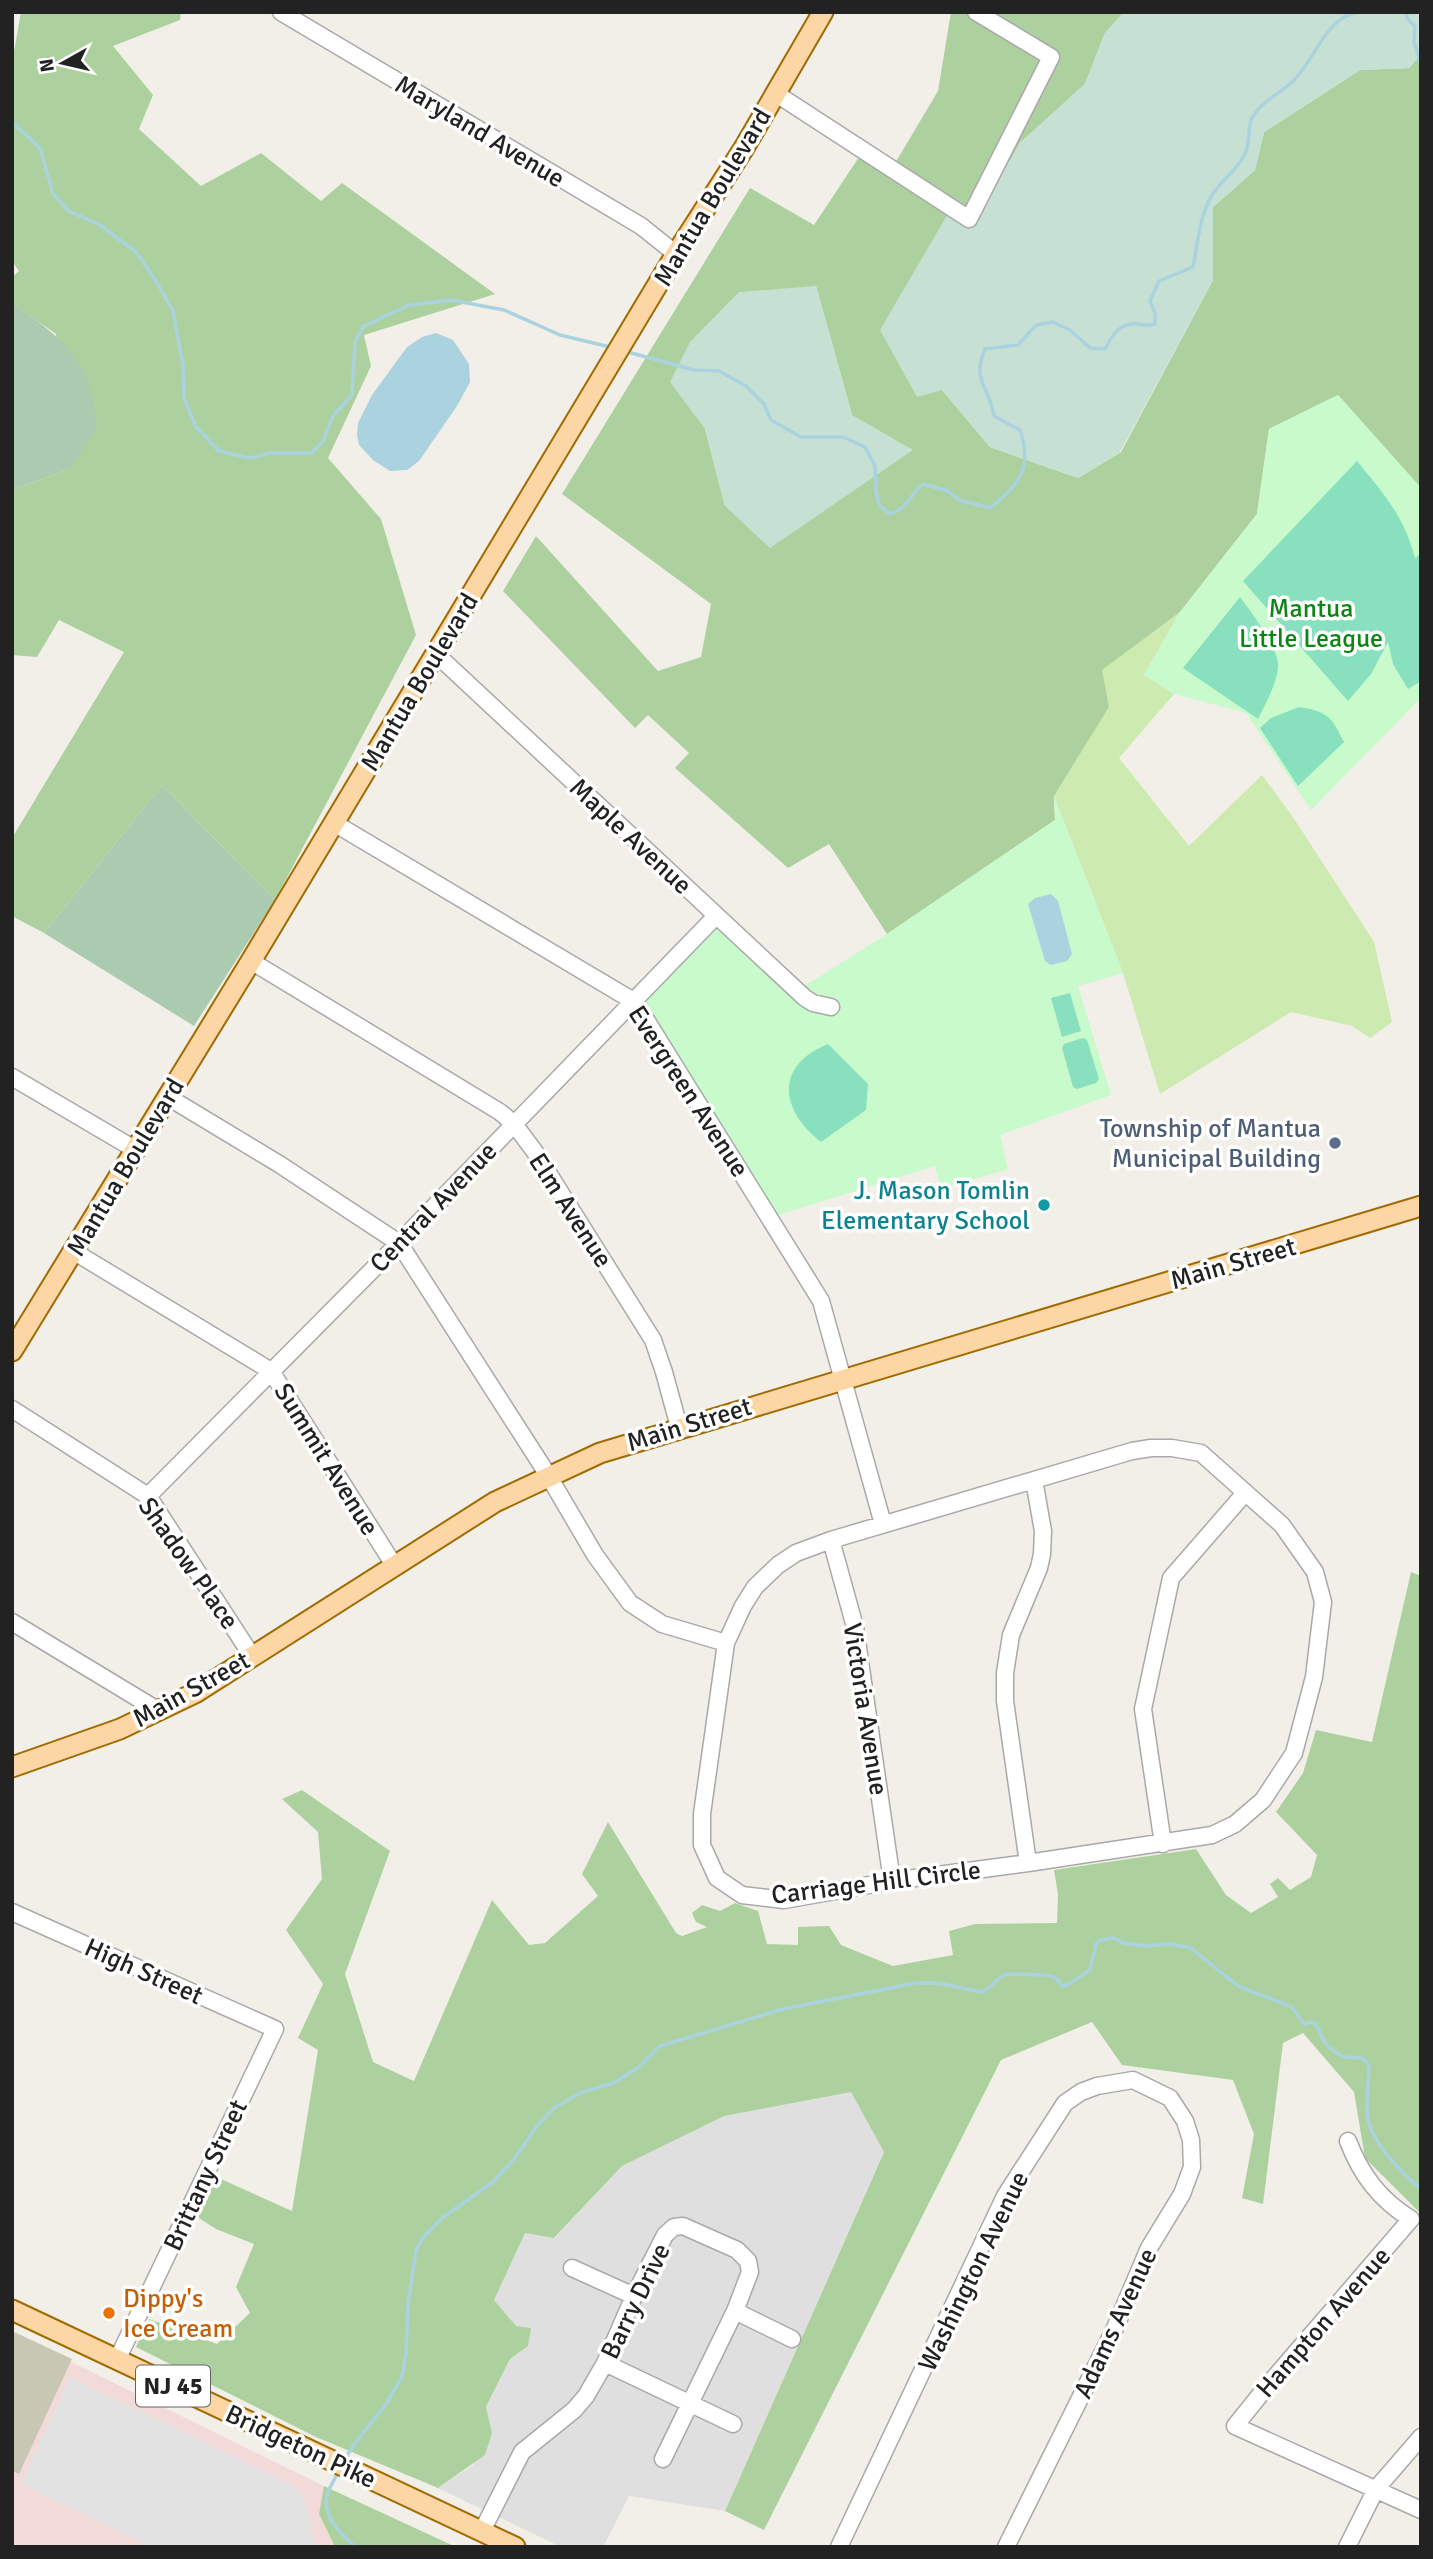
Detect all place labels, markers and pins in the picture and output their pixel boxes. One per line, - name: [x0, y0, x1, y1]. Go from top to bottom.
- place label: Township of Mantua Municipal Building: [1099, 1113, 1321, 1175]
- marker: Township of Mantua Municipal Building: [1327, 1135, 1343, 1151]
- place label: J. Mason Tomlin Elementary School: [821, 1175, 1030, 1237]
- marker: J. Mason Tomlin Elementary School: [1036, 1197, 1052, 1213]
- place label: Dippy's Ice Cream: [123, 2283, 233, 2345]
- marker: Dippy's Ice Cream: [101, 2305, 117, 2321]

